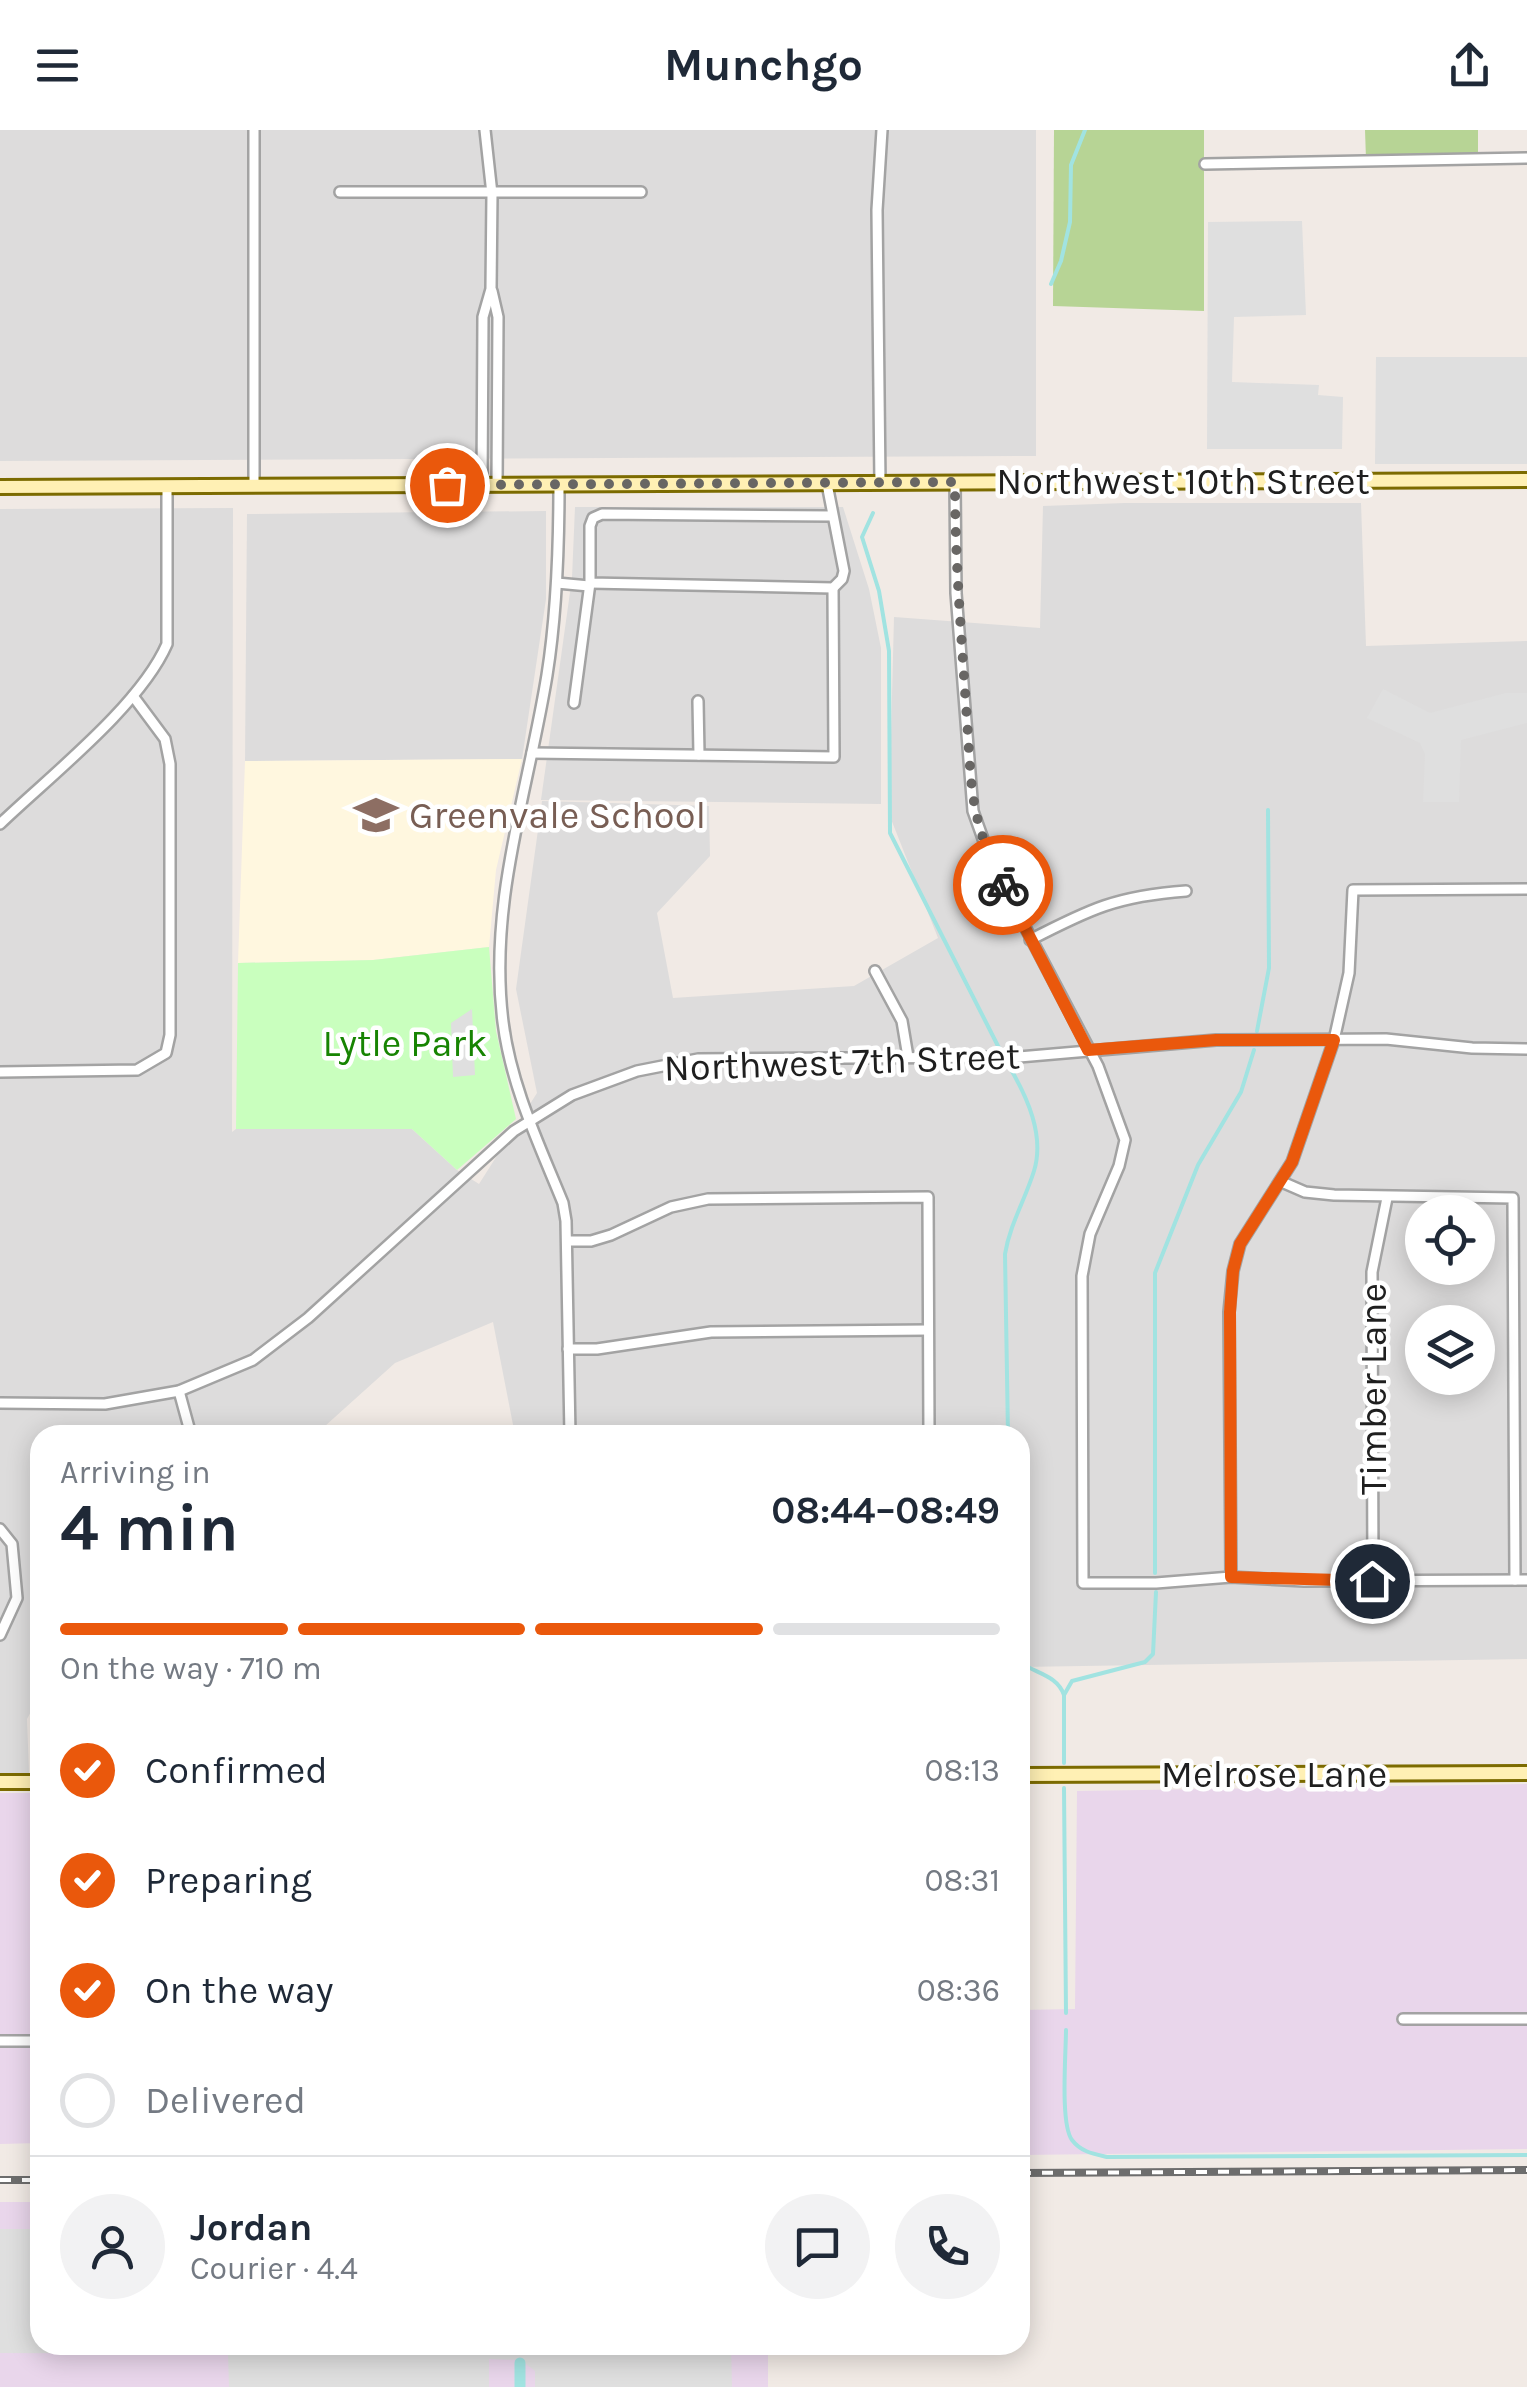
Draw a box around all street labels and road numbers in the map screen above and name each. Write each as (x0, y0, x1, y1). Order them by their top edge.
street label: Northwest 10th Street (996, 459, 1370, 504)
street label: Northwest 7th Street (663, 1033, 1021, 1091)
street label: Timber Lane (1351, 1283, 1396, 1495)
street label: Melrose Lane (1161, 1752, 1387, 1797)

